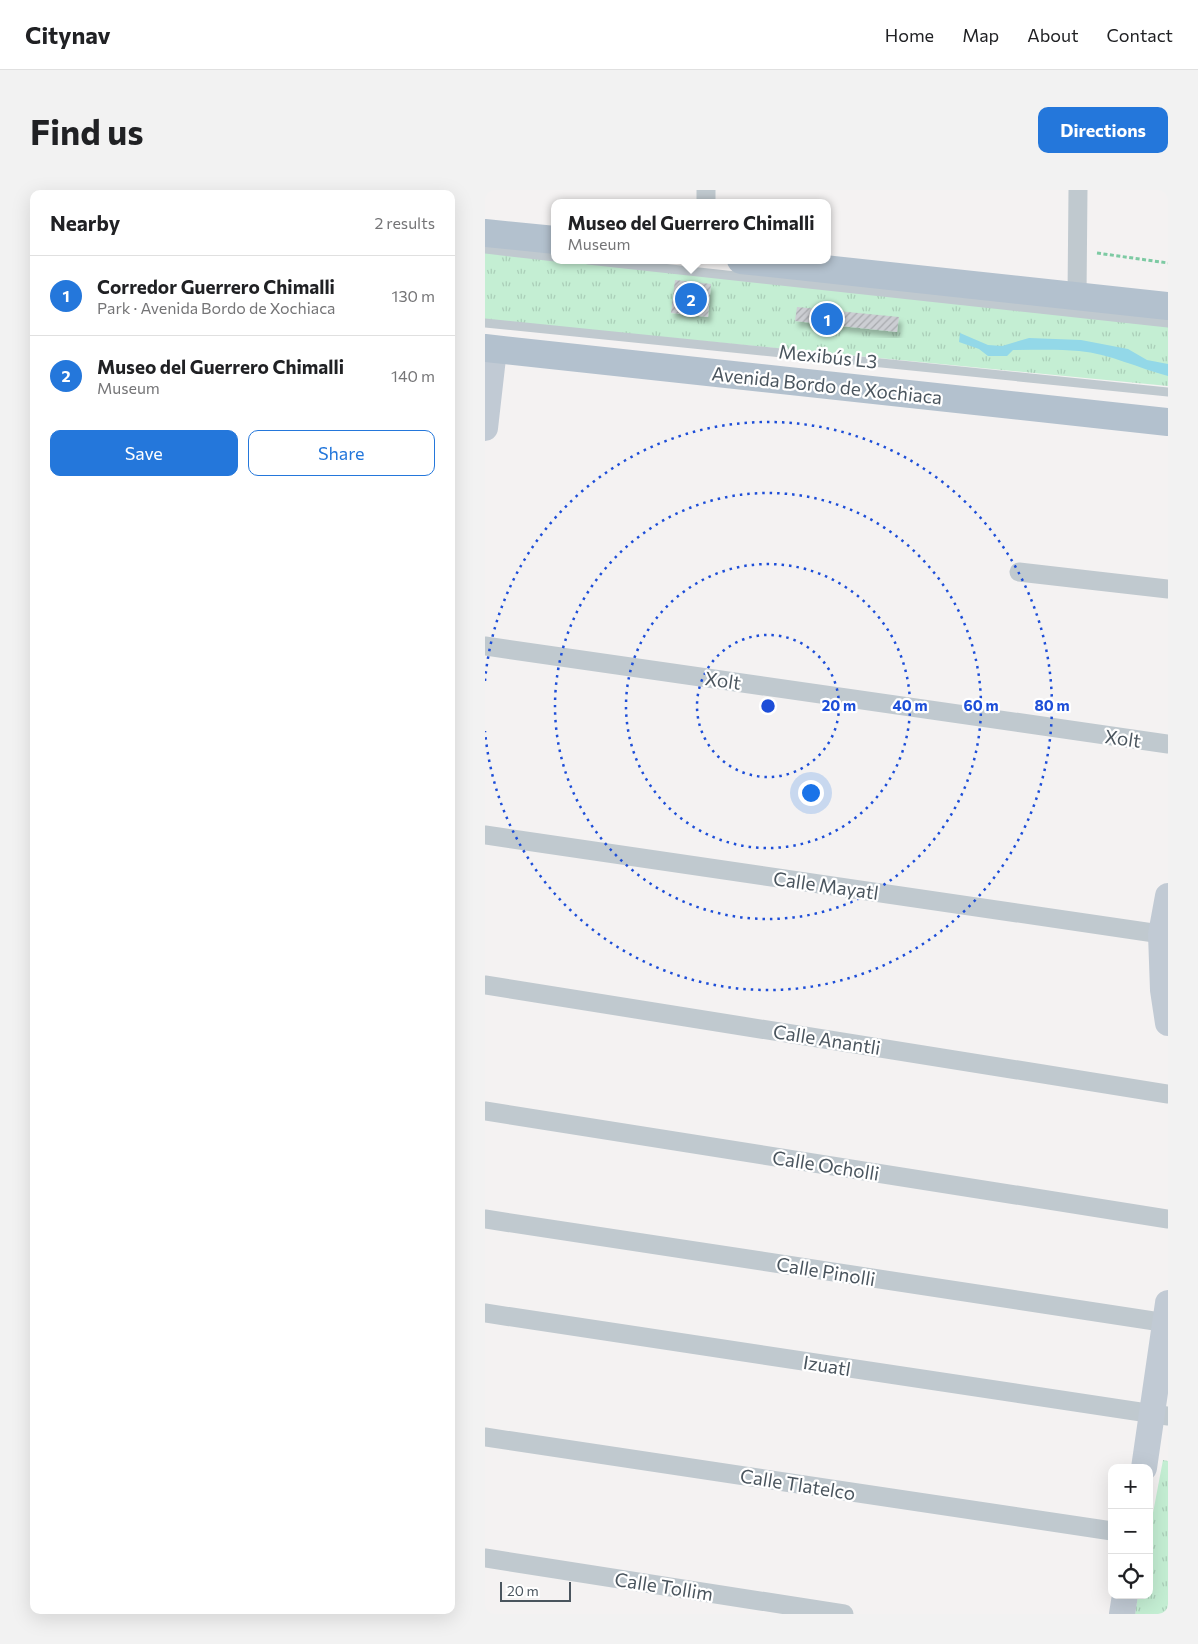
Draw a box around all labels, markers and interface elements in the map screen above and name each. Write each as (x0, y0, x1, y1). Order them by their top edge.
text: Citynav (25, 20, 111, 49)
text: Home (885, 24, 934, 46)
text: Map (962, 24, 999, 46)
text: About (1027, 24, 1079, 46)
text: Contact (1107, 24, 1173, 46)
button: Directions (1038, 107, 1168, 153)
text: Find us (30, 109, 144, 152)
popup (551, 199, 831, 264)
text: Nearby (50, 210, 120, 235)
text: Museo del Guerrero Chimalli (568, 211, 814, 234)
text: 2 results (374, 213, 435, 232)
text: Museum (568, 234, 630, 253)
text: Corredor Guerrero Chimalli (97, 275, 335, 298)
pin: 2 (675, 280, 707, 318)
text: 1 (62, 286, 70, 305)
text: 130 m (392, 286, 435, 305)
text: Park · Avenida Bordo de Xochiaca (97, 298, 335, 317)
pin: 1 (811, 300, 843, 338)
street label: Mexibús L3 (778, 339, 878, 373)
text: Museo del Guerrero Chimalli (97, 355, 344, 378)
street label: Avenida Bordo de Xochiaca (711, 361, 943, 409)
text: 2 (61, 366, 71, 385)
text: 140 m (391, 366, 435, 385)
text: Museum (97, 378, 160, 397)
button: Save (50, 430, 238, 476)
button: Share (248, 430, 435, 476)
street label: Xolt (703, 666, 743, 694)
text: 20 m (822, 696, 856, 714)
text: 40 m (892, 696, 928, 714)
text: 60 m (963, 696, 999, 714)
text: 80 m (1034, 696, 1070, 714)
centre of rings (759, 697, 777, 715)
street label: Xolt (1103, 724, 1143, 752)
your location (798, 780, 824, 806)
street label: Calle Mayatl (772, 866, 880, 904)
street label: Calle Anantli (772, 1019, 882, 1059)
street label: Calle Ocholli (771, 1145, 881, 1185)
street label: Calle Pinolli (775, 1252, 877, 1290)
street label: Izuatl (802, 1350, 852, 1380)
street label: Calle Tlatelco (739, 1464, 857, 1504)
map controls (1108, 1464, 1153, 1599)
button: + (1108, 1464, 1153, 1509)
button: − (1108, 1509, 1153, 1554)
button: locate (1108, 1554, 1153, 1599)
street label: Calle Tollim (613, 1567, 715, 1605)
scale bar (500, 1579, 571, 1602)
text: 20 m (507, 1582, 539, 1599)

